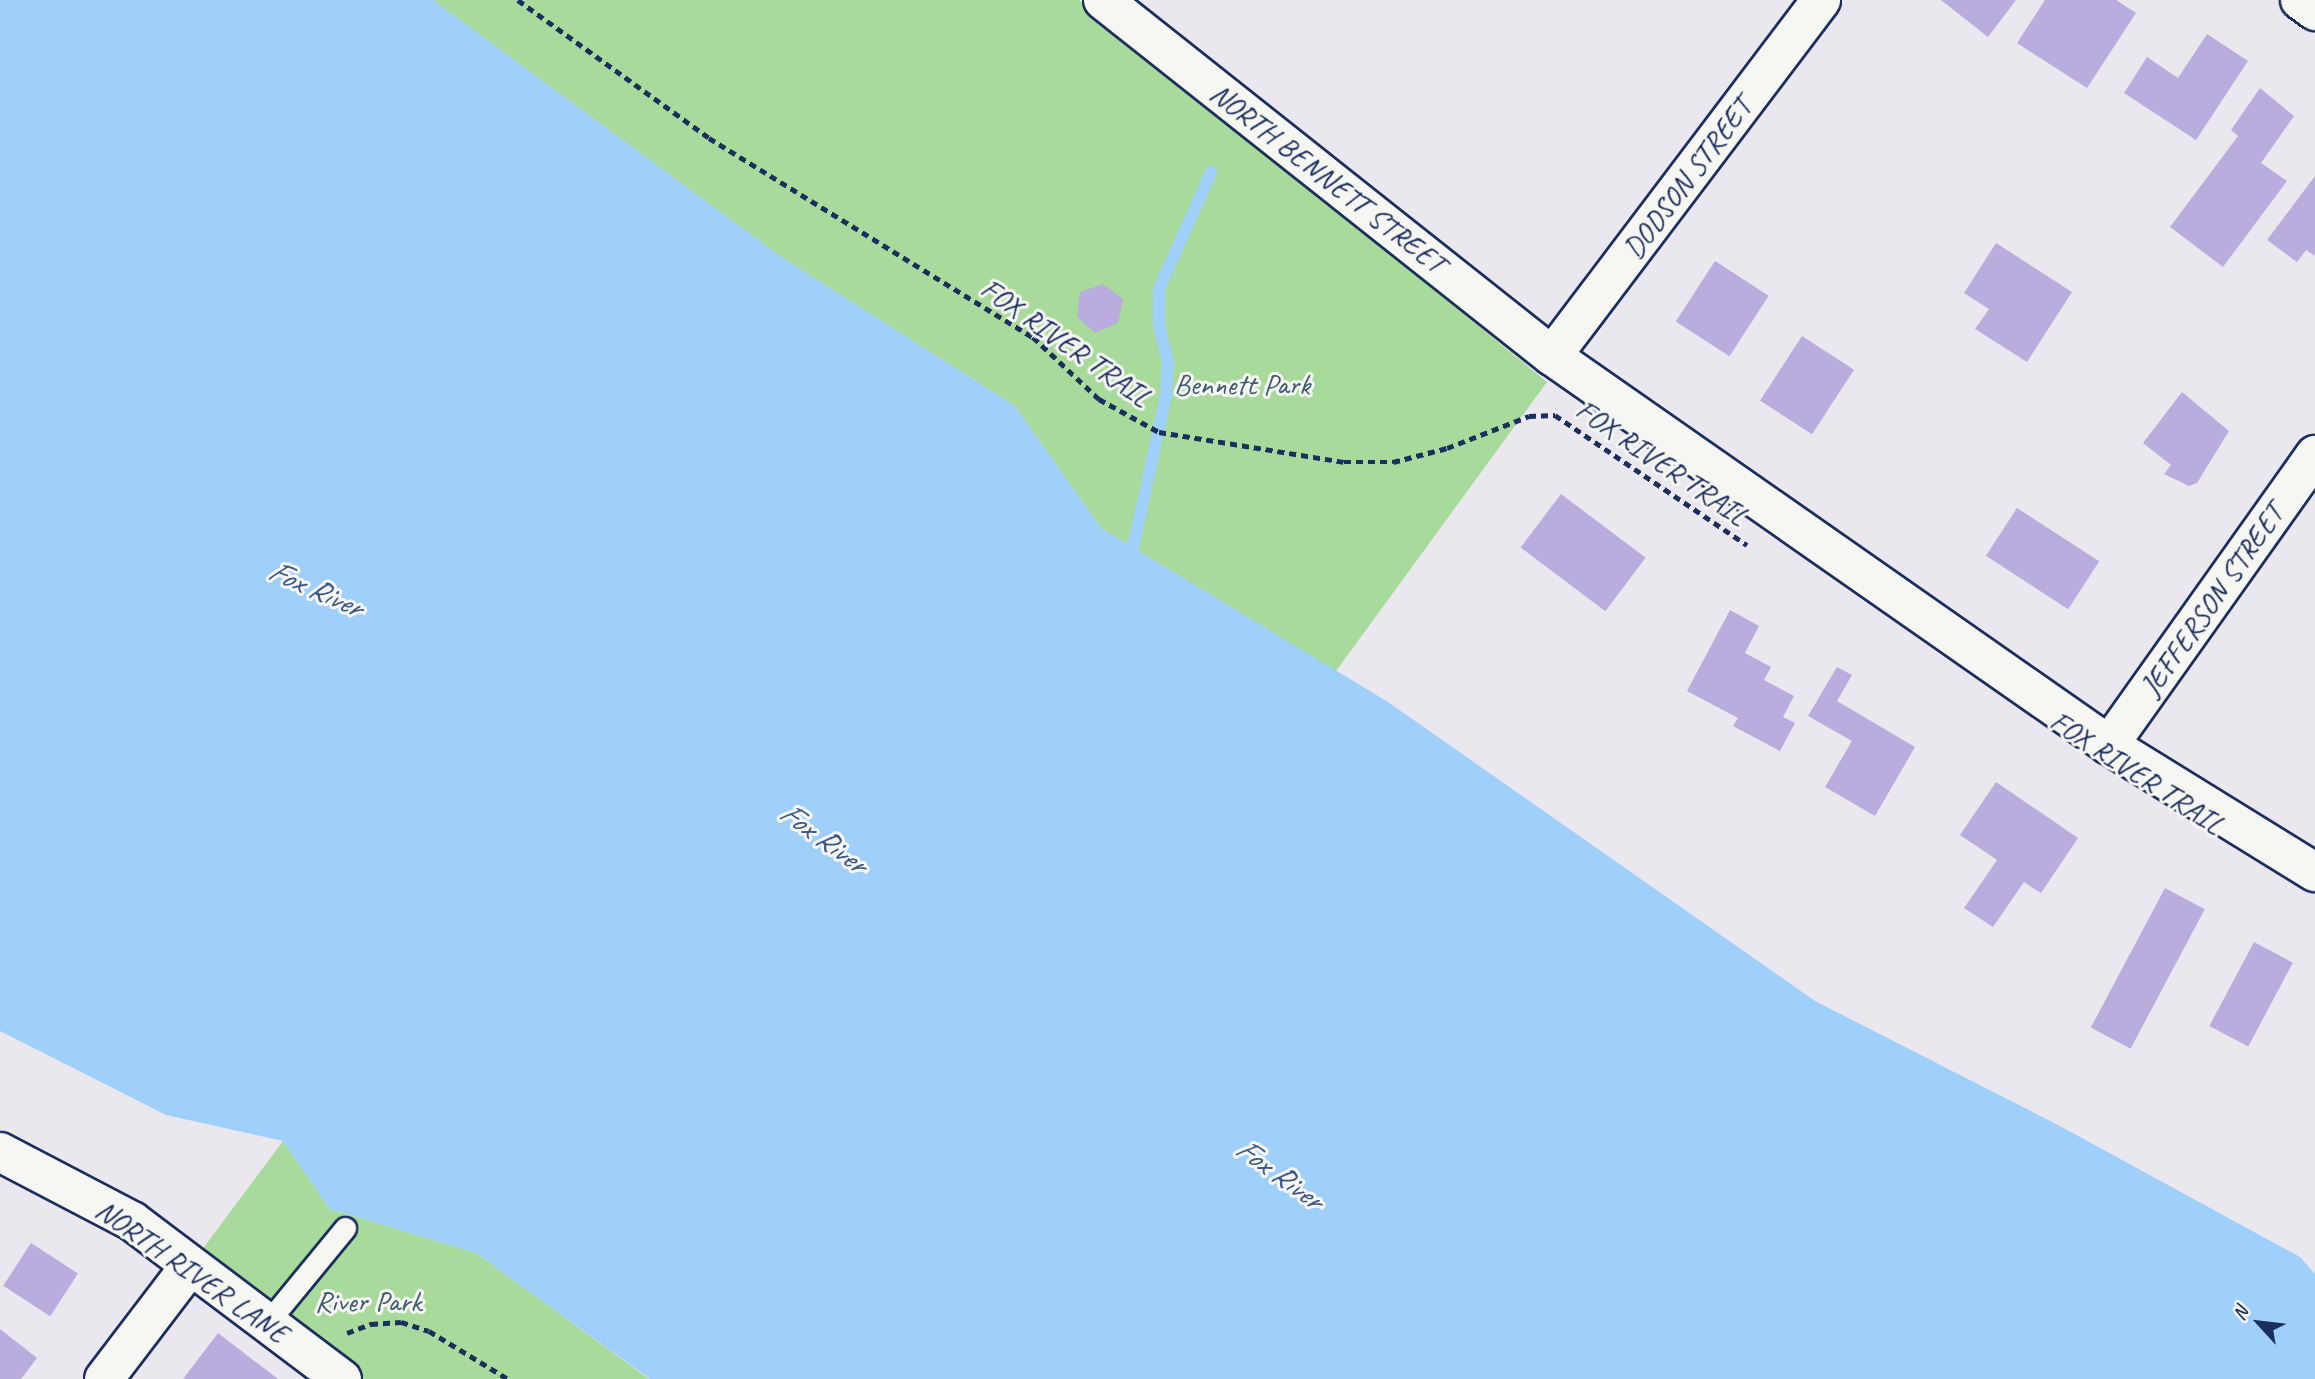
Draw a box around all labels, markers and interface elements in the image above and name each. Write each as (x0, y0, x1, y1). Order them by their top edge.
street label: NORTH BENNETT STREET (1203, 75, 1453, 281)
street label: DODSON STREET (1615, 91, 1759, 265)
street label: FOX RIVER TRAIL (974, 270, 1158, 414)
park label: Bennett Park (1174, 366, 1310, 402)
street label: FOX RIVER TRAIL (1569, 391, 1755, 533)
street label: JEFFERSON STREET (2132, 497, 2292, 703)
water label: Fox River (262, 551, 368, 627)
street label: FOX RIVER TRAIL (2044, 703, 2230, 841)
water label: Fox River (771, 793, 875, 883)
water label: Fox River (1227, 1129, 1331, 1219)
street label: NORTH RIVER LANE (89, 1191, 295, 1351)
park label: River Park (314, 1283, 422, 1319)
north arrow (2224, 1288, 2294, 1358)
text: N (2227, 1303, 2254, 1324)

